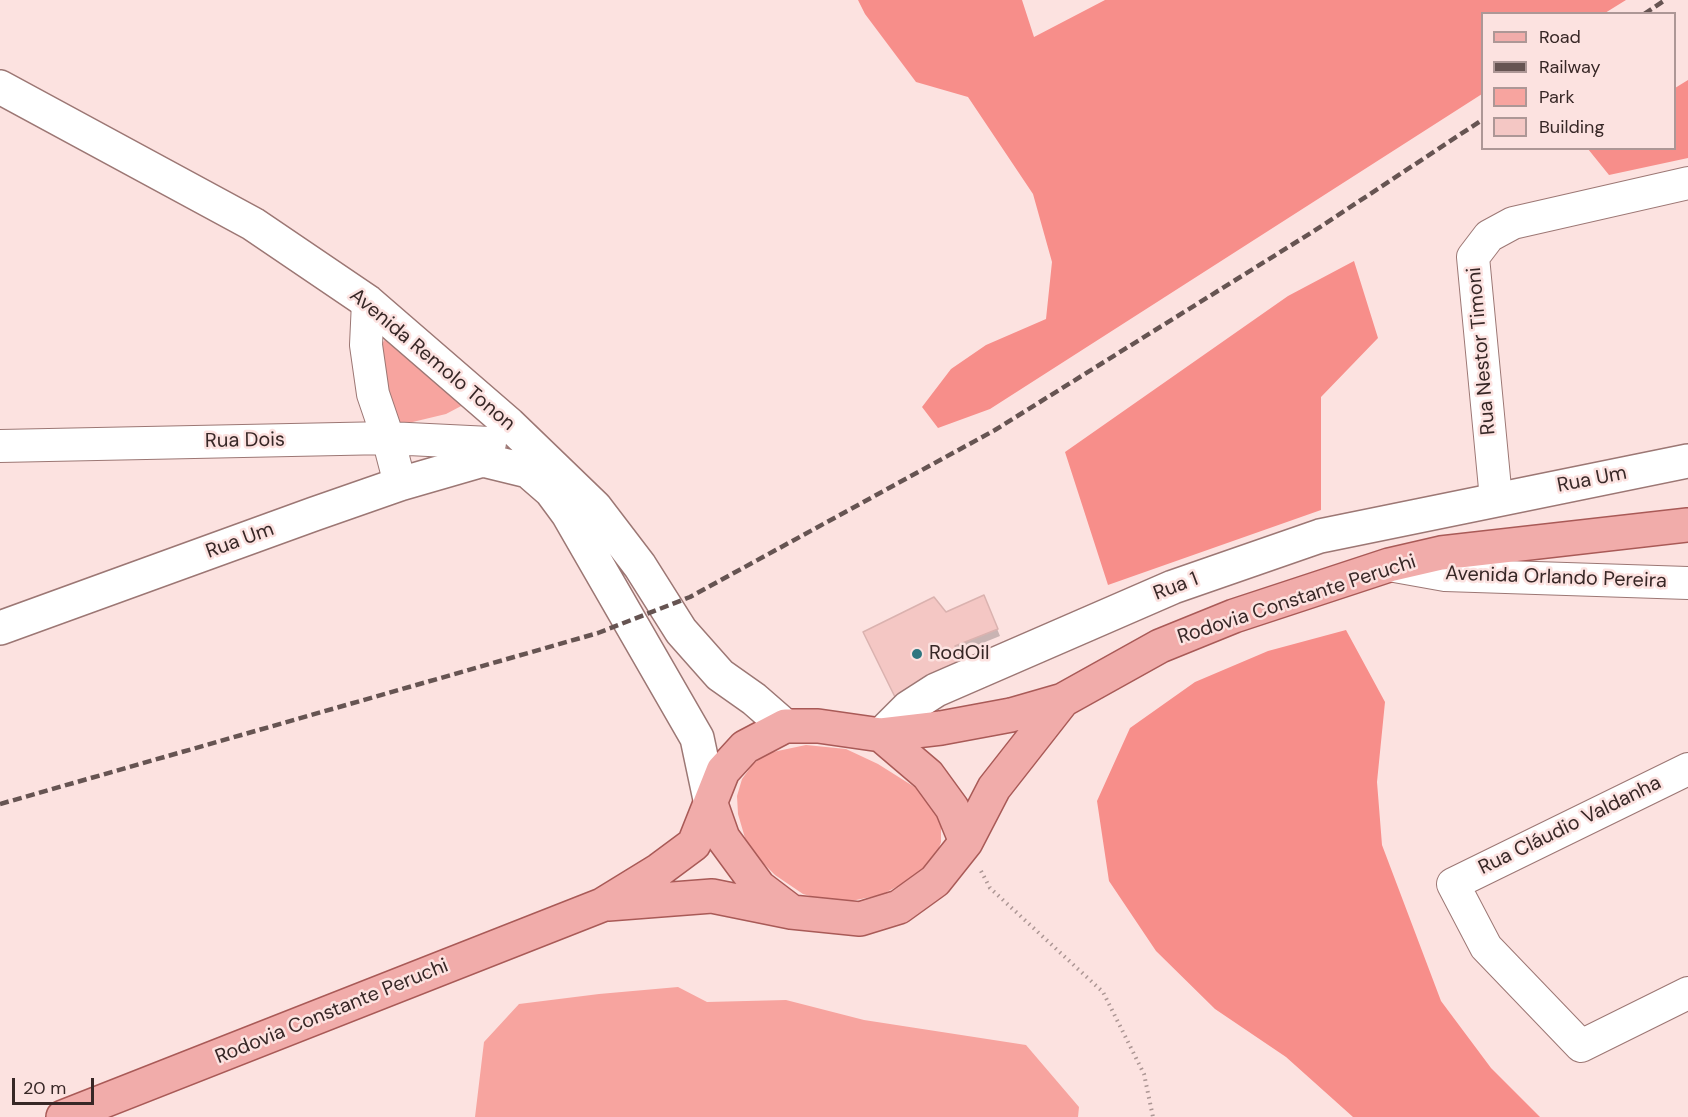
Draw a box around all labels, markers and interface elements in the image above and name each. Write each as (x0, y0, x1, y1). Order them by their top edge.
legend (1481, 12, 1676, 150)
text: Road (1539, 25, 1581, 49)
text: Railway (1539, 55, 1601, 79)
text: Park (1539, 85, 1575, 109)
text: Building (1539, 115, 1604, 139)
street label: Rua Nestor Timoni (1463, 266, 1501, 436)
street label: Avenida Remolo Tonon (344, 284, 520, 436)
street label: Rua Dois (205, 428, 285, 454)
street label: Rua Um (1555, 461, 1629, 499)
street label: Rua Um (203, 518, 277, 564)
street label: Rodovia Constante Peruchi (1175, 550, 1419, 650)
street label: Avenida Orlando Pereira (1445, 562, 1667, 594)
street label: Rua 1 (1150, 568, 1202, 606)
place label: RodOil (929, 642, 989, 666)
marker: RodOil (910, 647, 924, 661)
street label: Rua Cláudio Valdanha (1475, 771, 1665, 881)
street label: Rodovia Constante Peruchi (212, 954, 452, 1070)
scale bar (15, 1066, 98, 1104)
text: 20 m (23, 1076, 66, 1100)

